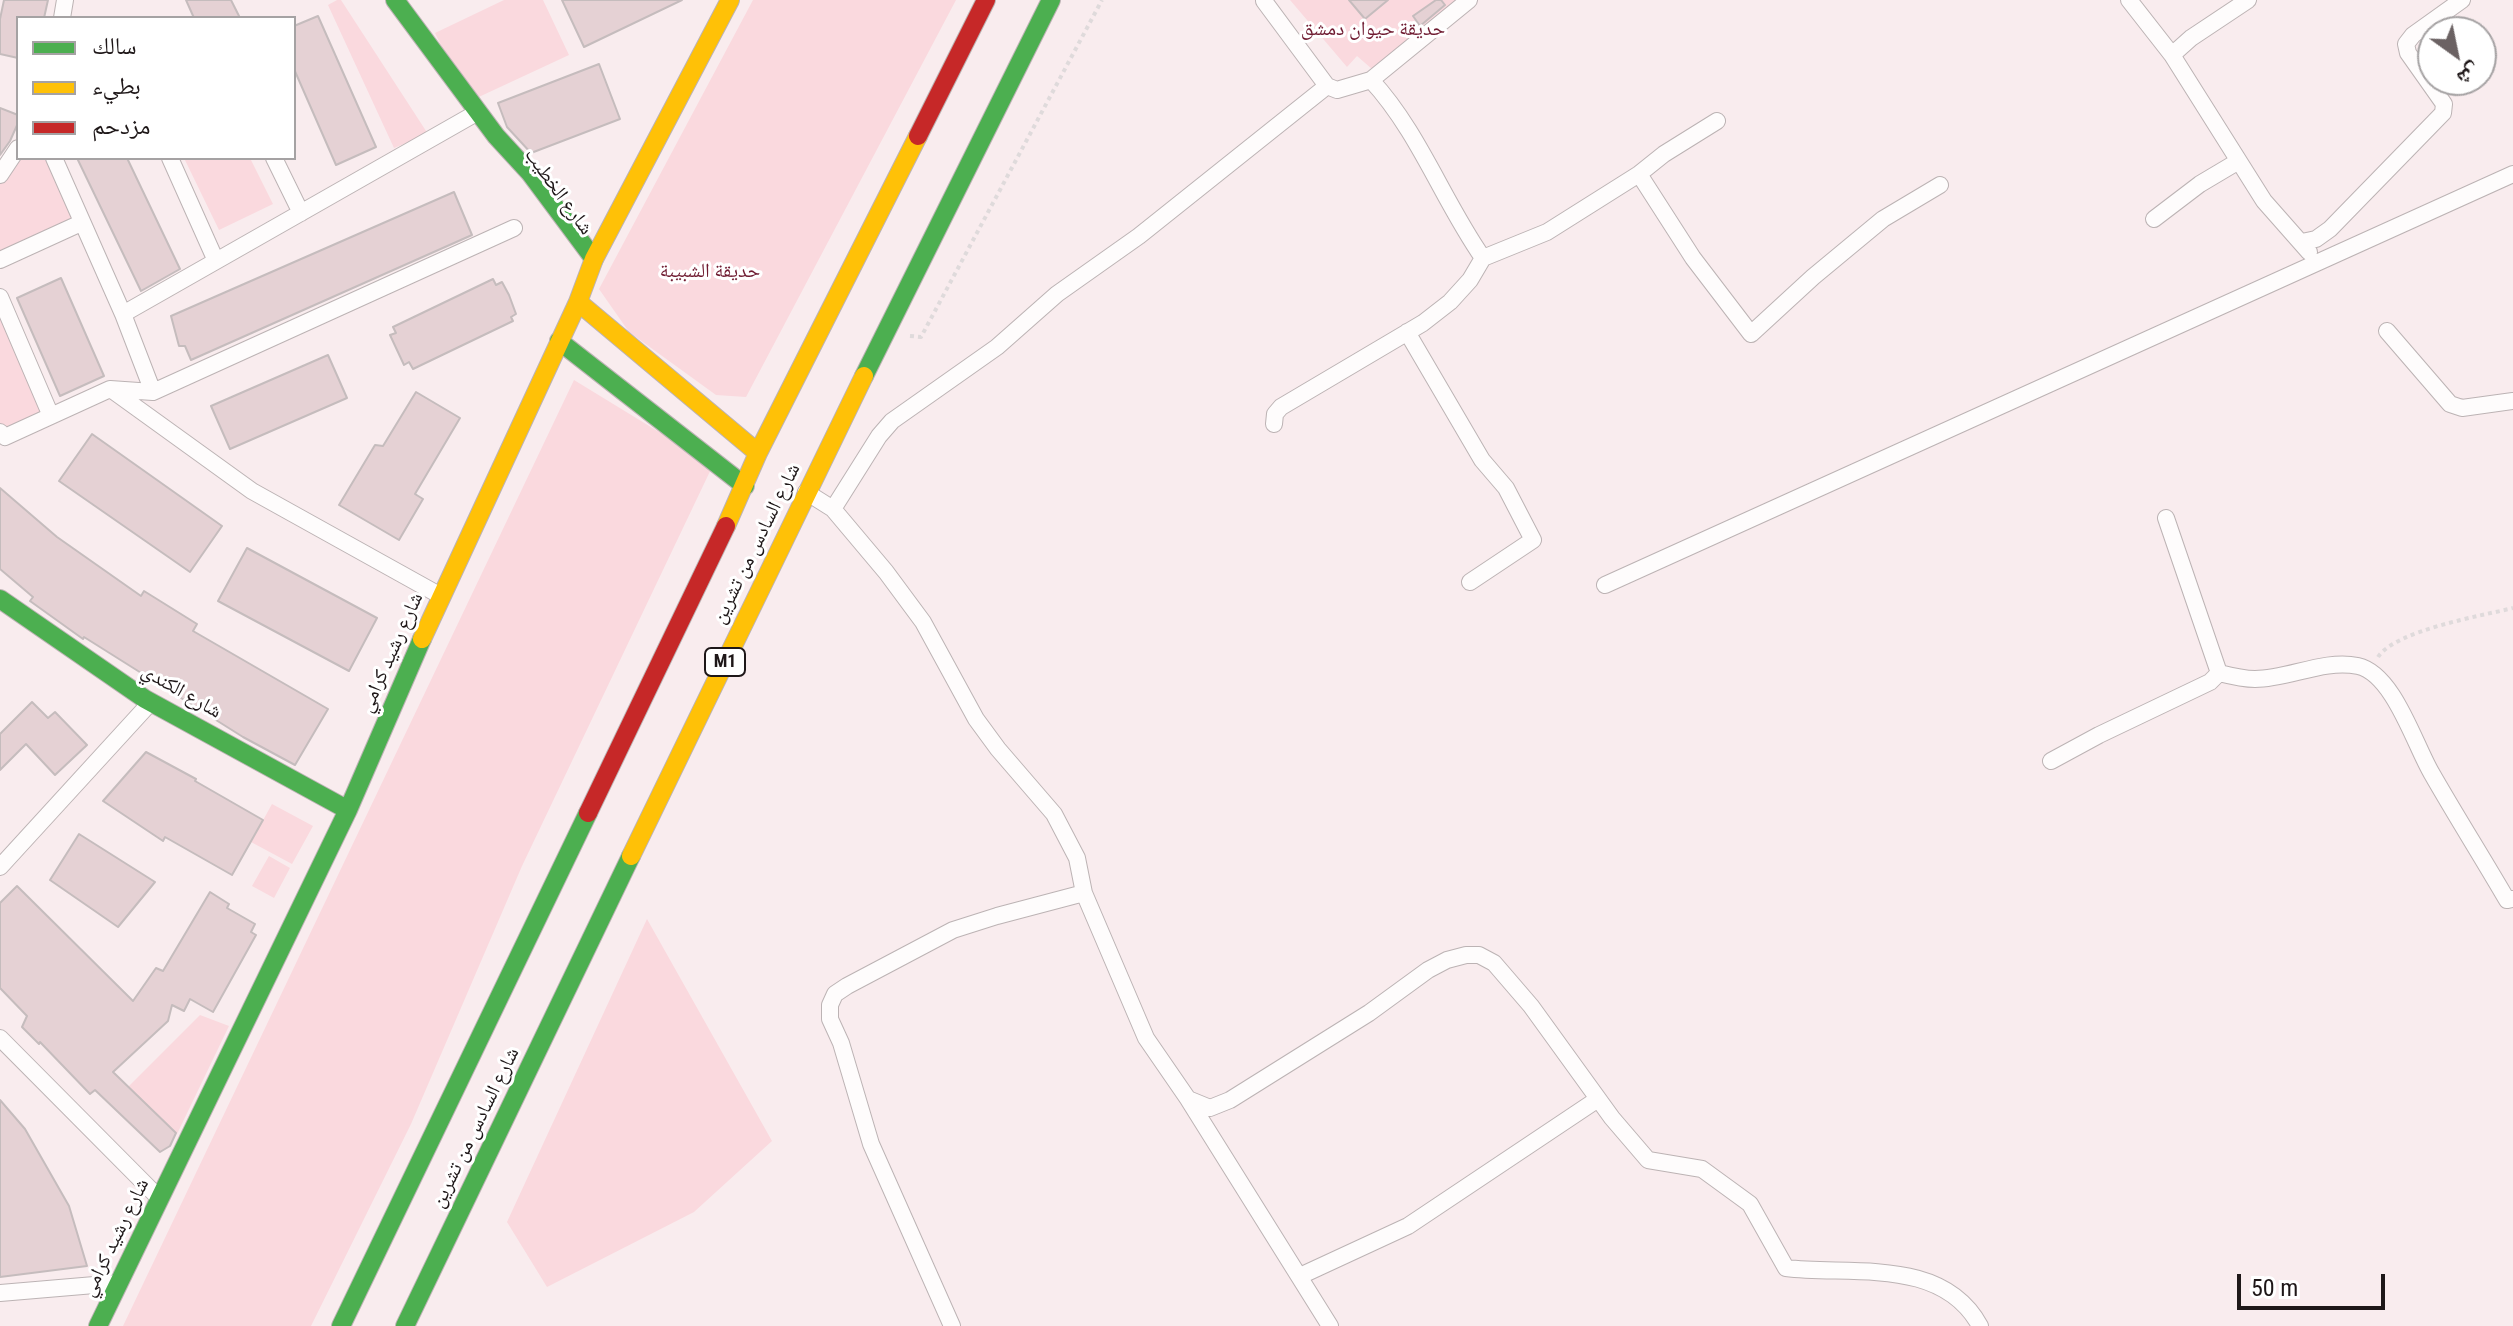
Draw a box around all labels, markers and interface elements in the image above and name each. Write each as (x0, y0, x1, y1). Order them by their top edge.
legend (16, 16, 296, 160)
north arrow (2417, 16, 2497, 96)
park label: حديقة حيوان دمشق (1301, 18, 1445, 42)
text: سالك (92, 32, 137, 60)
text: ش (2453, 58, 2486, 92)
text: بطيء (92, 72, 141, 100)
text: مزدحم (92, 112, 151, 140)
street label: شارع الخطيب (519, 144, 597, 240)
park label: حديقة الشبيبة (660, 260, 760, 284)
street label: شارع السادس من تشرين (708, 460, 806, 628)
street label: شارع رشيد كرامي (355, 589, 429, 717)
road number: M1 (705, 648, 745, 676)
street label: شارع الكندي (137, 659, 225, 725)
street label: شارع السادس من تشرين (427, 1044, 525, 1212)
street label: شارع رشيد كرامي (77, 1175, 155, 1301)
scale bar (2241, 1258, 2389, 1308)
text: 50 m (2251, 1274, 2298, 1302)

